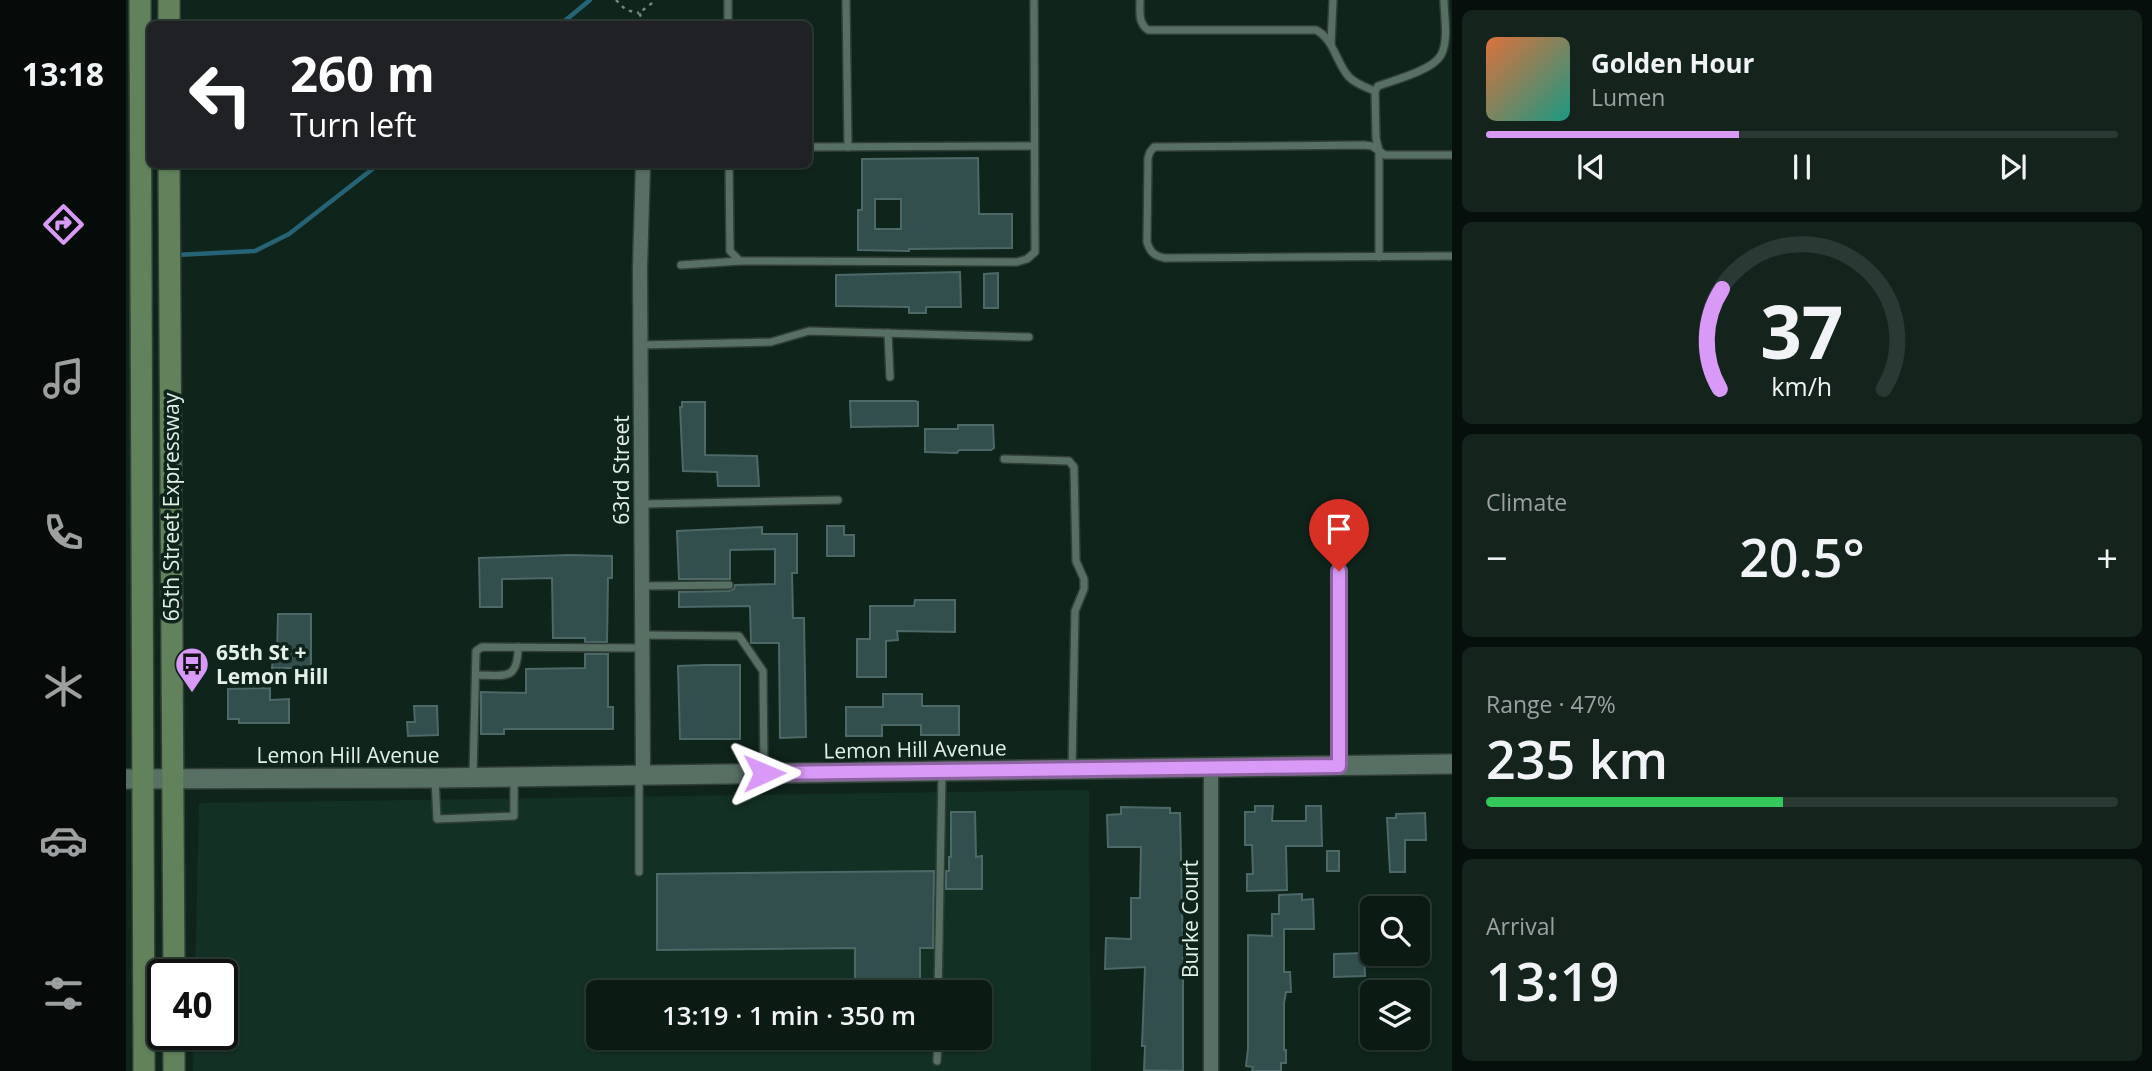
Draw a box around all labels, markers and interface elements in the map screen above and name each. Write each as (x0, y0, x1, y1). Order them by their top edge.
text: 260 m (290, 40, 435, 106)
text: Golden Hour (1591, 45, 1754, 81)
icon: left (175, 49, 266, 140)
text: 13:18 (22, 52, 104, 95)
text: Lumen (1591, 81, 1665, 113)
text: Turn left (290, 103, 416, 146)
icon: previous (1572, 148, 1610, 186)
icon: pause (1783, 148, 1821, 186)
icon: next (1994, 148, 2032, 186)
icon: directions (39, 200, 88, 249)
text: 37 (1760, 282, 1844, 381)
icon: music (39, 354, 88, 403)
text: km/h (1772, 369, 1832, 403)
street label: 65th Street Expressway (157, 392, 185, 621)
street label: 63rd Street (607, 415, 635, 525)
text: Climate (1486, 486, 1567, 518)
pin (1309, 499, 1369, 571)
icon: phone (39, 508, 88, 557)
icon: arrive (1320, 510, 1358, 548)
text: 20.5° (1739, 521, 1865, 592)
text: − (1486, 531, 1508, 583)
text: + (2096, 531, 2118, 583)
place label: 65th St + Lemon Hill (216, 638, 328, 690)
bus stop icon: 65th St + Lemon Hill (173, 645, 211, 694)
icon: climate (39, 662, 88, 711)
text: Range · 47% (1486, 688, 1616, 720)
text: 235 km (1486, 723, 1668, 794)
street label: Lemon Hill Avenue (823, 733, 1007, 765)
position arrow (727, 736, 801, 810)
street label: Lemon Hill Avenue (256, 741, 440, 769)
icon: car (39, 816, 88, 865)
street label: Burke Court (1176, 860, 1204, 978)
map controls (1360, 896, 1430, 1050)
button: search (1360, 896, 1430, 966)
text: Arrival (1486, 910, 1555, 942)
text: 13:19 (1486, 945, 1619, 1016)
speed limit sign: 40 (147, 959, 238, 1050)
icon: filters (39, 969, 88, 1018)
button: layers (1360, 980, 1430, 1050)
text: 13:19 · 1 min · 350 m (662, 997, 916, 1033)

